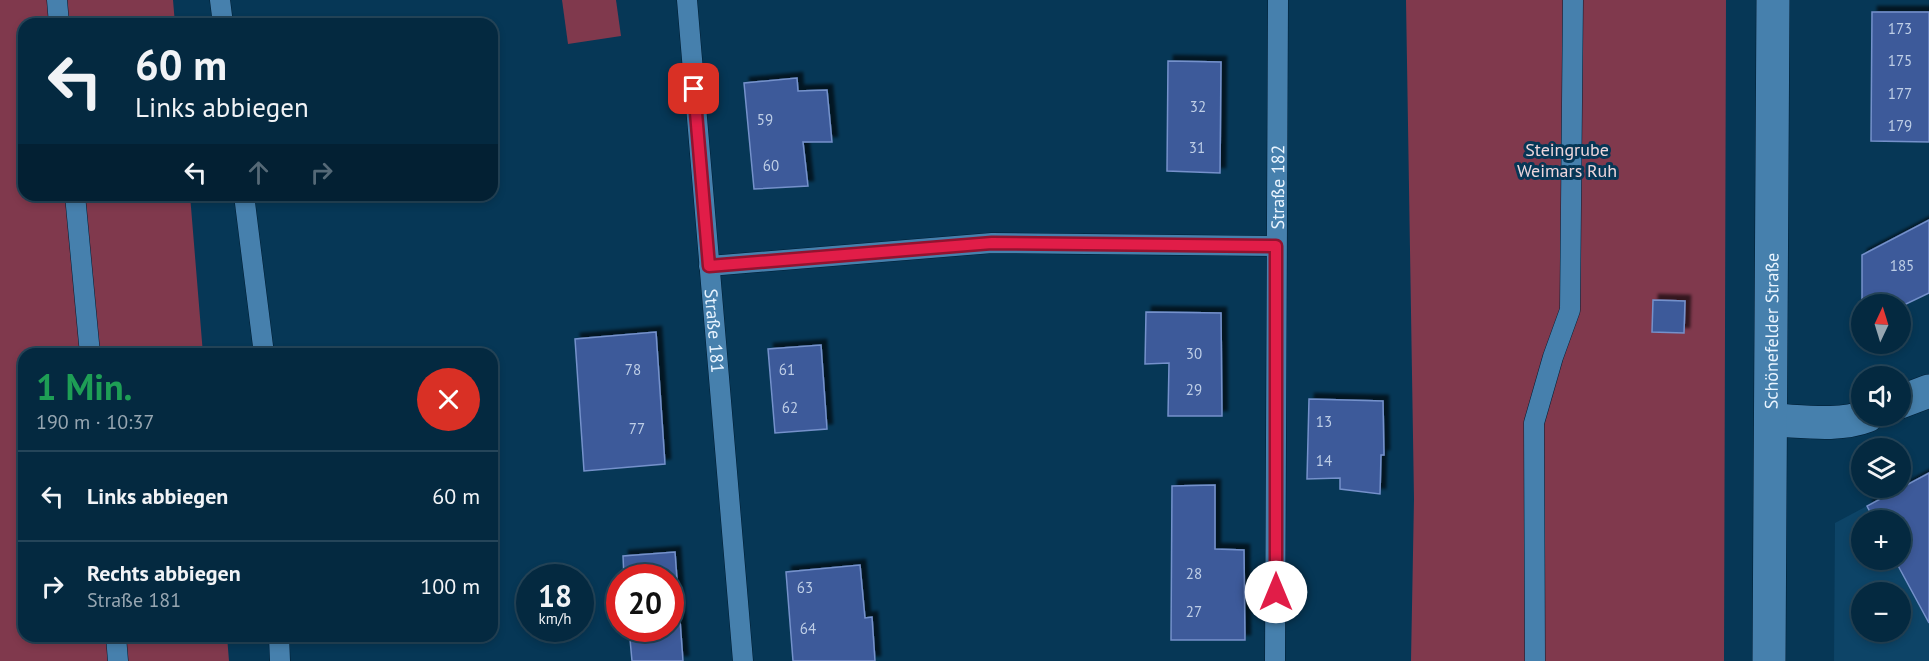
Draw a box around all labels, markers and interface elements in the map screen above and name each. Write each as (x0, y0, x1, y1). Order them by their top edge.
house number: 173 (1888, 19, 1912, 38)
text: 60 m (135, 37, 227, 92)
icon: left (36, 42, 114, 120)
house number: 175 (1888, 51, 1912, 70)
pin (668, 63, 719, 114)
icon: arrive (677, 72, 710, 105)
house number: 177 (1888, 84, 1912, 103)
text: Links abbiegen (135, 90, 309, 124)
house number: 32 (1190, 97, 1206, 116)
house number: 59 (757, 110, 773, 129)
house number: 179 (1888, 116, 1912, 135)
house number: 31 (1189, 138, 1205, 157)
park label: Steingrube Weimars Ruh (1517, 138, 1617, 182)
street label: Straße 182 (1265, 145, 1289, 229)
icon: left (179, 156, 212, 189)
icon: ahead (242, 156, 275, 189)
icon: right (305, 156, 338, 189)
house number: 60 (763, 156, 779, 175)
street label: Schönefelder Straße (1759, 253, 1783, 409)
house number: 185 (1890, 256, 1914, 275)
street label: Straße 181 (700, 288, 730, 374)
north arrow (1851, 294, 1911, 354)
map controls (1851, 294, 1911, 642)
house number: 30 (1186, 344, 1202, 363)
house number: 78 (625, 360, 641, 379)
house number: 61 (779, 360, 795, 379)
text: 1 Min. (36, 363, 132, 410)
button: sound (1851, 366, 1911, 426)
button: close (417, 368, 480, 431)
house number: 29 (1186, 380, 1202, 399)
house number: 62 (782, 398, 798, 417)
text: 190 m · 10:37 (36, 409, 154, 435)
house number: 13 (1316, 412, 1332, 431)
house number: 77 (629, 419, 645, 438)
button: layers (1851, 438, 1911, 498)
house number: 14 (1316, 451, 1332, 470)
icon: left (36, 480, 69, 513)
text: Links abbiegen (87, 482, 228, 510)
text: 60 m (432, 482, 480, 510)
button: + (1851, 510, 1911, 570)
text: Rechts abbiegen (87, 559, 241, 587)
position arrow (1244, 560, 1308, 624)
speed limit sign: 20 (606, 564, 684, 642)
house number: 28 (1186, 564, 1202, 583)
icon: right (36, 570, 69, 603)
text: 100 m (420, 572, 480, 600)
text: 18 (538, 576, 572, 615)
house number: 63 (797, 578, 813, 597)
button: − (1851, 582, 1911, 642)
text: Straße 181 (87, 587, 181, 613)
house number: 27 (1186, 602, 1202, 621)
text: km/h (539, 609, 571, 628)
house number: 64 (800, 619, 816, 638)

